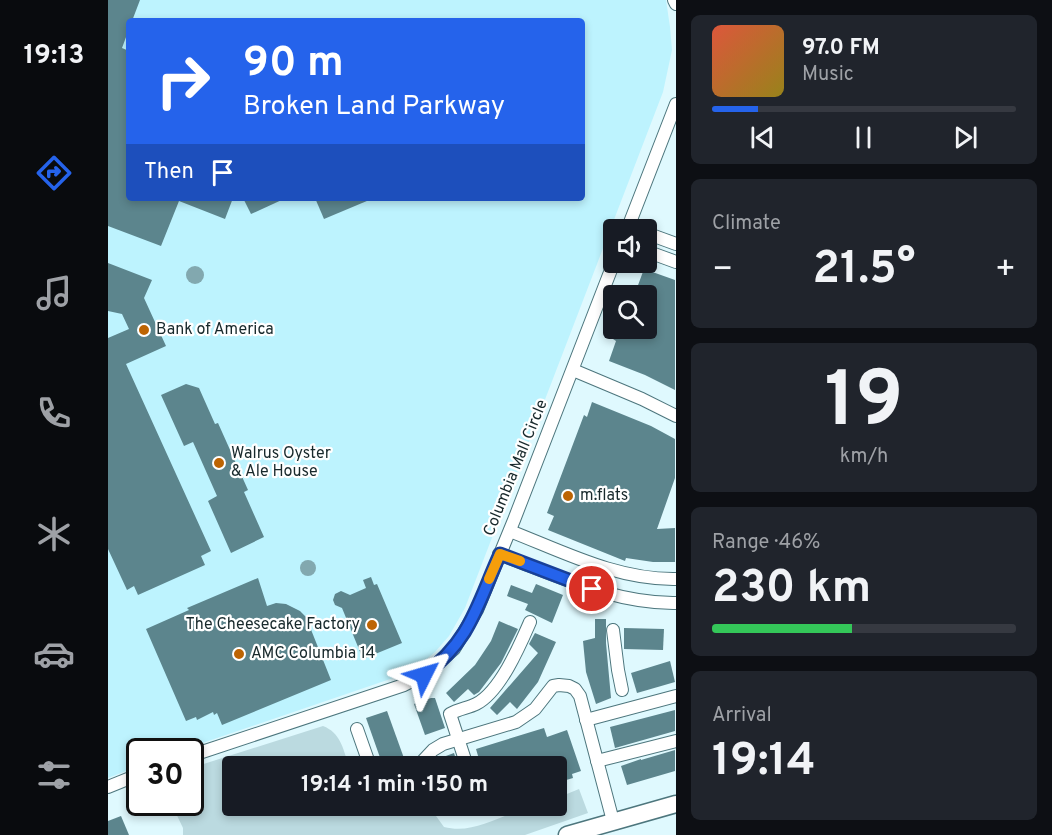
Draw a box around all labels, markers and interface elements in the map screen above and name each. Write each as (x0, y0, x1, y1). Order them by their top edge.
text: 97.0 FM (802, 35, 880, 62)
text: 90 m (243, 38, 344, 91)
text: 19:13 (24, 39, 84, 73)
icon: right (144, 42, 222, 120)
text: Music (802, 62, 854, 88)
text: Broken Land Parkway (243, 90, 505, 124)
icon: previous (746, 121, 779, 154)
icon: pause (847, 121, 880, 154)
icon: next (949, 121, 982, 154)
icon: directions (33, 152, 75, 194)
icon: arrive (206, 156, 239, 189)
text: Then (144, 159, 194, 186)
text: Climate (712, 211, 781, 237)
map controls (603, 219, 657, 339)
button: sound (603, 219, 657, 273)
text: 21.5° (813, 242, 915, 299)
text: − (712, 250, 733, 292)
text: + (995, 250, 1016, 292)
icon: music (33, 272, 75, 314)
button: search (603, 285, 657, 339)
place label: Bank of America (156, 320, 274, 340)
marker: Bank of America (137, 323, 151, 337)
text: 19 (824, 355, 904, 454)
icon: phone (33, 392, 75, 434)
street label: Columbia Mall Circle (479, 397, 553, 539)
place label: Walrus Oyster & Ale House (231, 444, 331, 482)
text: km/h (840, 444, 888, 470)
marker: Walrus Oyster & Ale House (212, 456, 226, 470)
place label: m.flats (580, 486, 628, 506)
marker: m.flats (561, 489, 575, 503)
icon: climate (33, 513, 75, 555)
text: Range · 46% (712, 530, 821, 556)
text: 230 km (712, 561, 871, 618)
pin (566, 563, 617, 614)
icon: arrive (575, 572, 608, 605)
place label: The Cheesecake Factory (185, 615, 360, 635)
marker: The Cheesecake Factory (365, 618, 379, 632)
icon: car (33, 633, 75, 675)
position arrow (392, 643, 456, 707)
place label: AMC Columbia 14 (251, 644, 376, 664)
marker: AMC Columbia 14 (232, 647, 246, 661)
text: Arrival (712, 703, 772, 729)
text: 19:14 (712, 734, 816, 791)
speed limit sign: 30 (126, 738, 204, 816)
icon: filters (33, 754, 75, 796)
text: 19:14 · 1 min · 150 m (301, 772, 488, 799)

